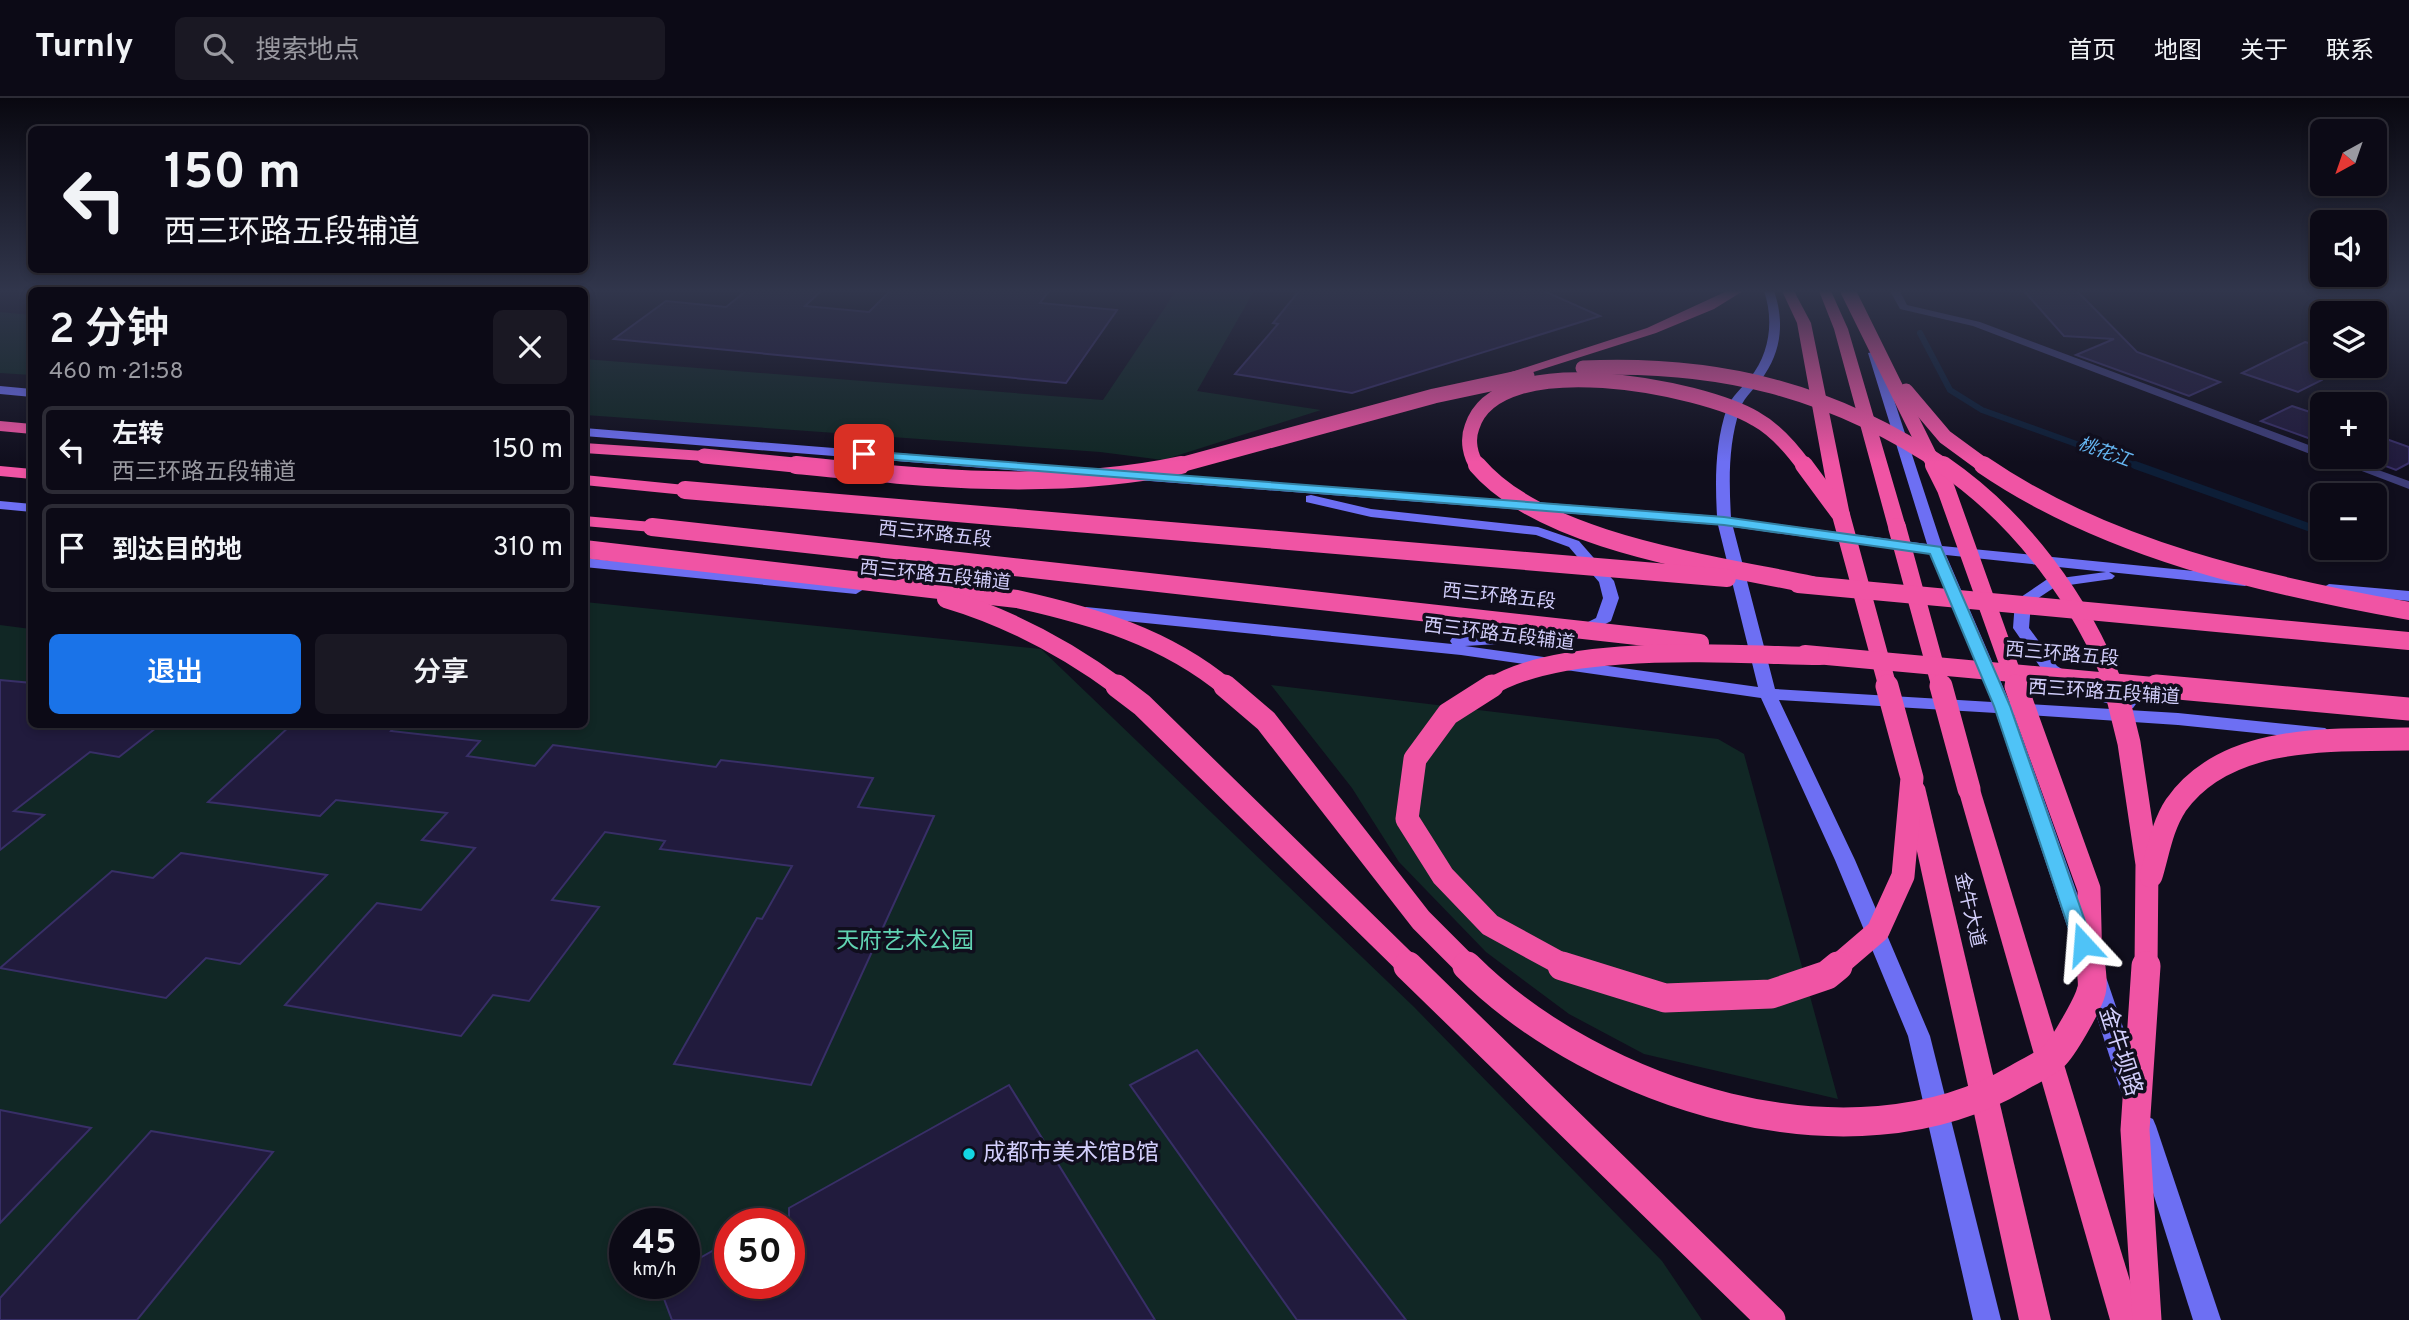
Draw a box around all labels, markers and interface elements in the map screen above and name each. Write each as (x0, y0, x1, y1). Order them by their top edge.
search box (175, 17, 665, 80)
text: Turnly (35, 27, 133, 69)
icon: search (199, 29, 237, 67)
text: 搜索地点 (255, 35, 359, 68)
text: 首页 (2068, 37, 2116, 67)
text: 地图 (2154, 37, 2202, 67)
text: 关于 (2240, 37, 2288, 67)
text: 联系 (2326, 37, 2374, 67)
north arrow (2310, 119, 2387, 196)
map controls (2310, 119, 2387, 560)
text: 150 m (164, 144, 301, 206)
icon: left (49, 154, 140, 245)
button: sound (2310, 210, 2387, 287)
text: 西三环路五段辅道 (164, 214, 420, 254)
button: layers (2310, 301, 2387, 378)
text: 2 分钟 (49, 305, 169, 358)
button: close (493, 310, 567, 384)
text: 460 m · 21:58 (49, 358, 184, 387)
button: + (2310, 392, 2387, 469)
text: 左转 (112, 419, 164, 452)
pin (834, 424, 894, 484)
icon: left (53, 431, 91, 469)
water label: 桃花江 (2075, 433, 2135, 474)
text: 150 m (492, 434, 563, 467)
icon: arrive (845, 435, 883, 473)
text: 西三环路五段辅道 (112, 459, 296, 488)
button: − (2310, 483, 2387, 560)
street label: 西三环路五段 (877, 517, 993, 553)
icon: arrive (53, 529, 91, 567)
text: 310 m (493, 532, 563, 565)
text: 到达目的地 (112, 535, 242, 568)
street label: 西三环路五段辅道 (858, 556, 1012, 596)
street label: 西三环路五段 (1441, 579, 1557, 615)
street label: 西三环路五段辅道 (1422, 614, 1576, 656)
button: 退出 (49, 634, 301, 714)
button: 分享 (315, 634, 567, 714)
street label: 西三环路五段 (2004, 638, 2120, 672)
street label: 西三环路五段辅道 (2027, 676, 2181, 710)
street label: 金牛大道 (1949, 870, 1989, 950)
position arrow (2046, 907, 2120, 981)
park label: 天府艺术公园 (836, 928, 974, 957)
street label: 金牛坝路 (2091, 1004, 2147, 1100)
place label: 成都市美术馆B馆 (983, 1140, 1159, 1169)
marker: 成都市美术馆B馆 (961, 1146, 977, 1162)
speed limit sign: 50 (714, 1208, 805, 1299)
text: 45 (633, 1222, 676, 1266)
text: km/h (633, 1259, 676, 1282)

